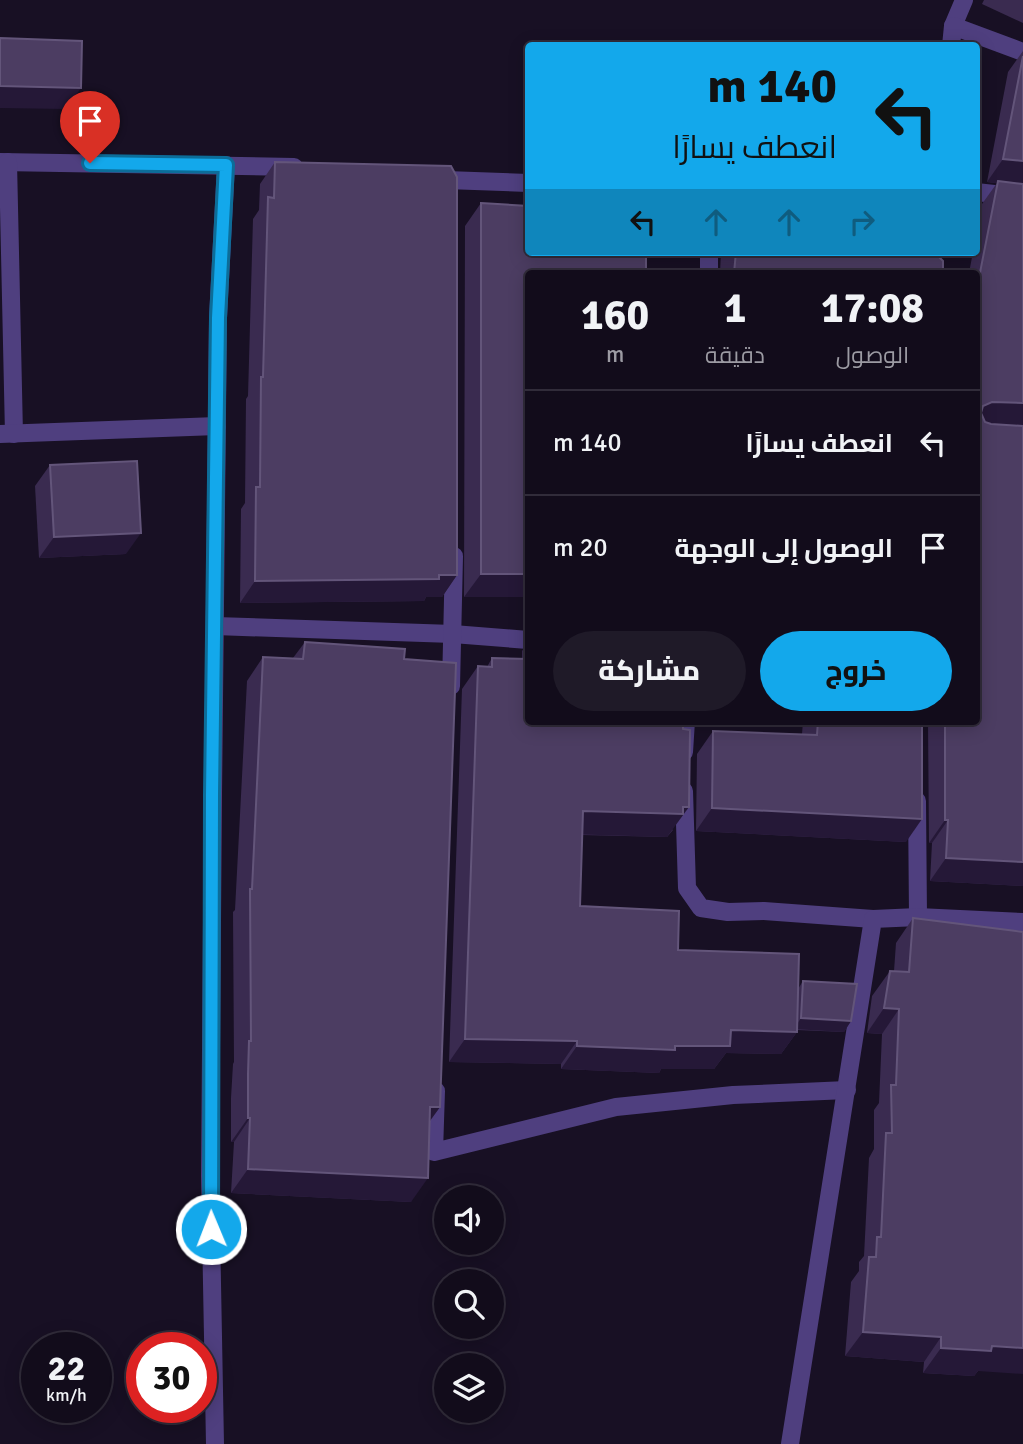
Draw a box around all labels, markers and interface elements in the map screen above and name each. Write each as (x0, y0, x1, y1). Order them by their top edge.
text: 140 m (707, 56, 837, 116)
icon: left (861, 70, 952, 161)
pin (60, 91, 120, 163)
icon: arrive (71, 102, 109, 140)
text: انعطف يسارًا (672, 128, 837, 167)
icon: left (624, 203, 662, 241)
icon: ahead (697, 203, 735, 241)
icon: ahead (770, 203, 808, 241)
icon: right (843, 203, 881, 241)
text: 1 (724, 283, 746, 334)
text: 17:08 (821, 283, 924, 334)
text: 160 (581, 290, 649, 341)
text: m (606, 340, 624, 369)
text: دقيقة (705, 341, 765, 370)
text: الوصول (836, 341, 909, 370)
icon: left (914, 424, 952, 462)
text: 140 m (553, 427, 622, 459)
text: انعطف يسارًا (745, 428, 893, 460)
icon: arrive (914, 529, 952, 567)
text: 20 m (553, 532, 608, 564)
text: الوصول إلى الوجهة (674, 533, 893, 565)
button: مشاركة (553, 631, 746, 711)
button: خروج (760, 631, 952, 711)
map controls (434, 1185, 504, 1423)
button: sound (434, 1185, 504, 1255)
position arrow (174, 1192, 248, 1266)
button: search (434, 1269, 504, 1339)
speed limit sign: 30 (126, 1332, 217, 1423)
text: 22 (48, 1347, 85, 1390)
button: layers (434, 1353, 504, 1423)
text: km/h (46, 1384, 87, 1406)

